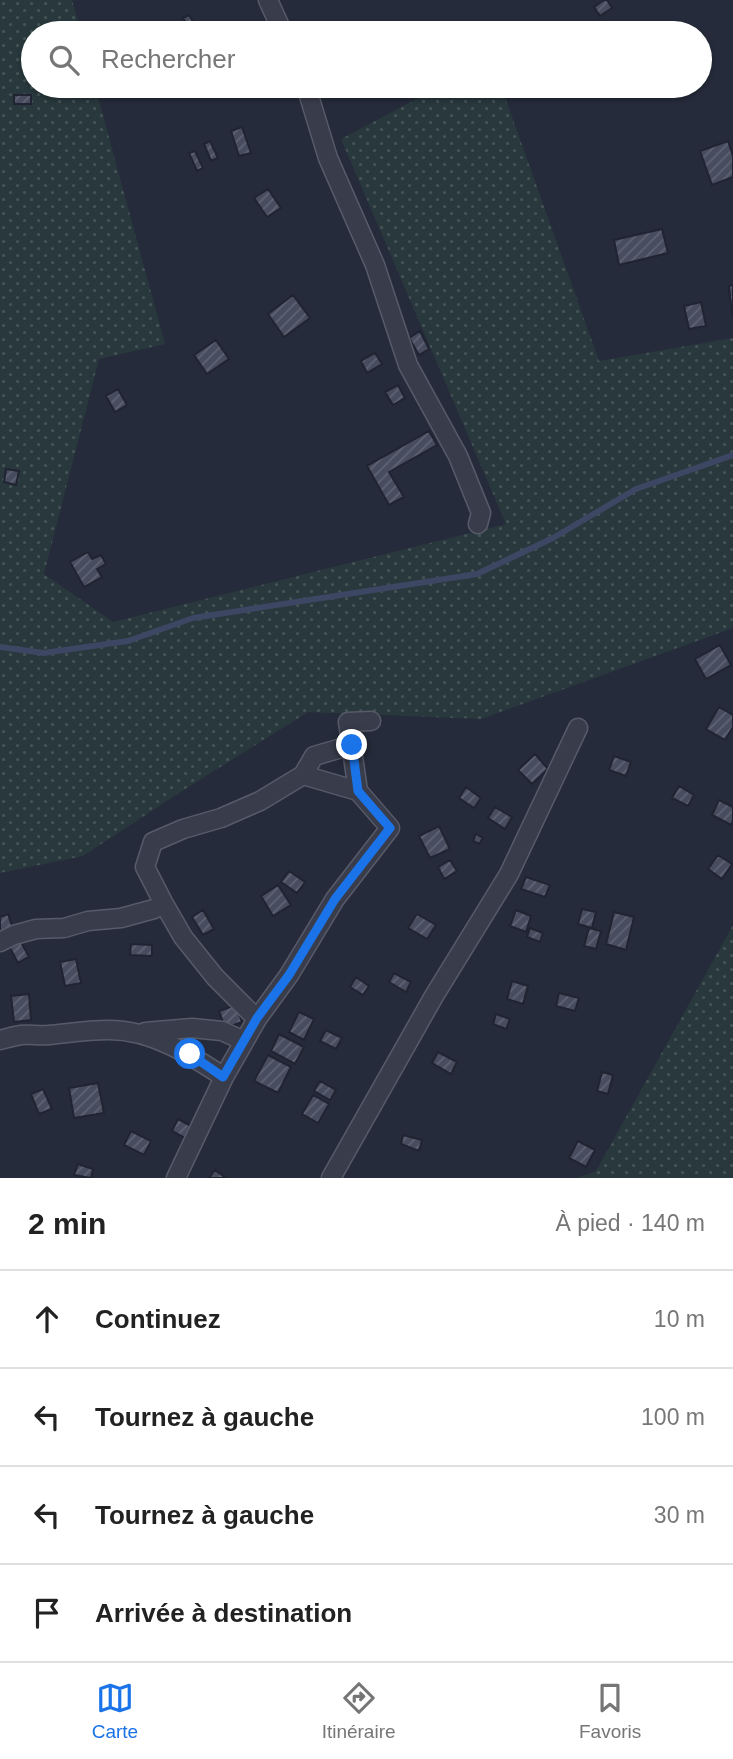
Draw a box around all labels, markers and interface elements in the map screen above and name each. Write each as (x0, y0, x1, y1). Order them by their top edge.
search box (21, 21, 712, 98)
icon: search (45, 41, 83, 79)
text: Rechercher (101, 44, 235, 74)
route end (336, 729, 367, 760)
route start (174, 1038, 205, 1069)
text: 2 min (28, 1207, 106, 1240)
text: À pied · 140 m (555, 1210, 705, 1236)
icon: ahead (28, 1300, 66, 1338)
text: Continuez (95, 1304, 221, 1334)
text: 10 m (654, 1306, 705, 1332)
icon: left (28, 1398, 66, 1436)
text: Tournez à gauche (95, 1402, 314, 1432)
text: 100 m (641, 1404, 705, 1430)
icon: left (28, 1496, 66, 1534)
text: Tournez à gauche (95, 1500, 314, 1530)
text: 30 m (654, 1502, 705, 1528)
icon: arrive (28, 1594, 66, 1632)
text: Arrivée à destination (95, 1598, 352, 1628)
tab: Carte (92, 1679, 138, 1743)
tab: Itinéraire (322, 1679, 396, 1743)
tab: Favoris (579, 1679, 641, 1743)

